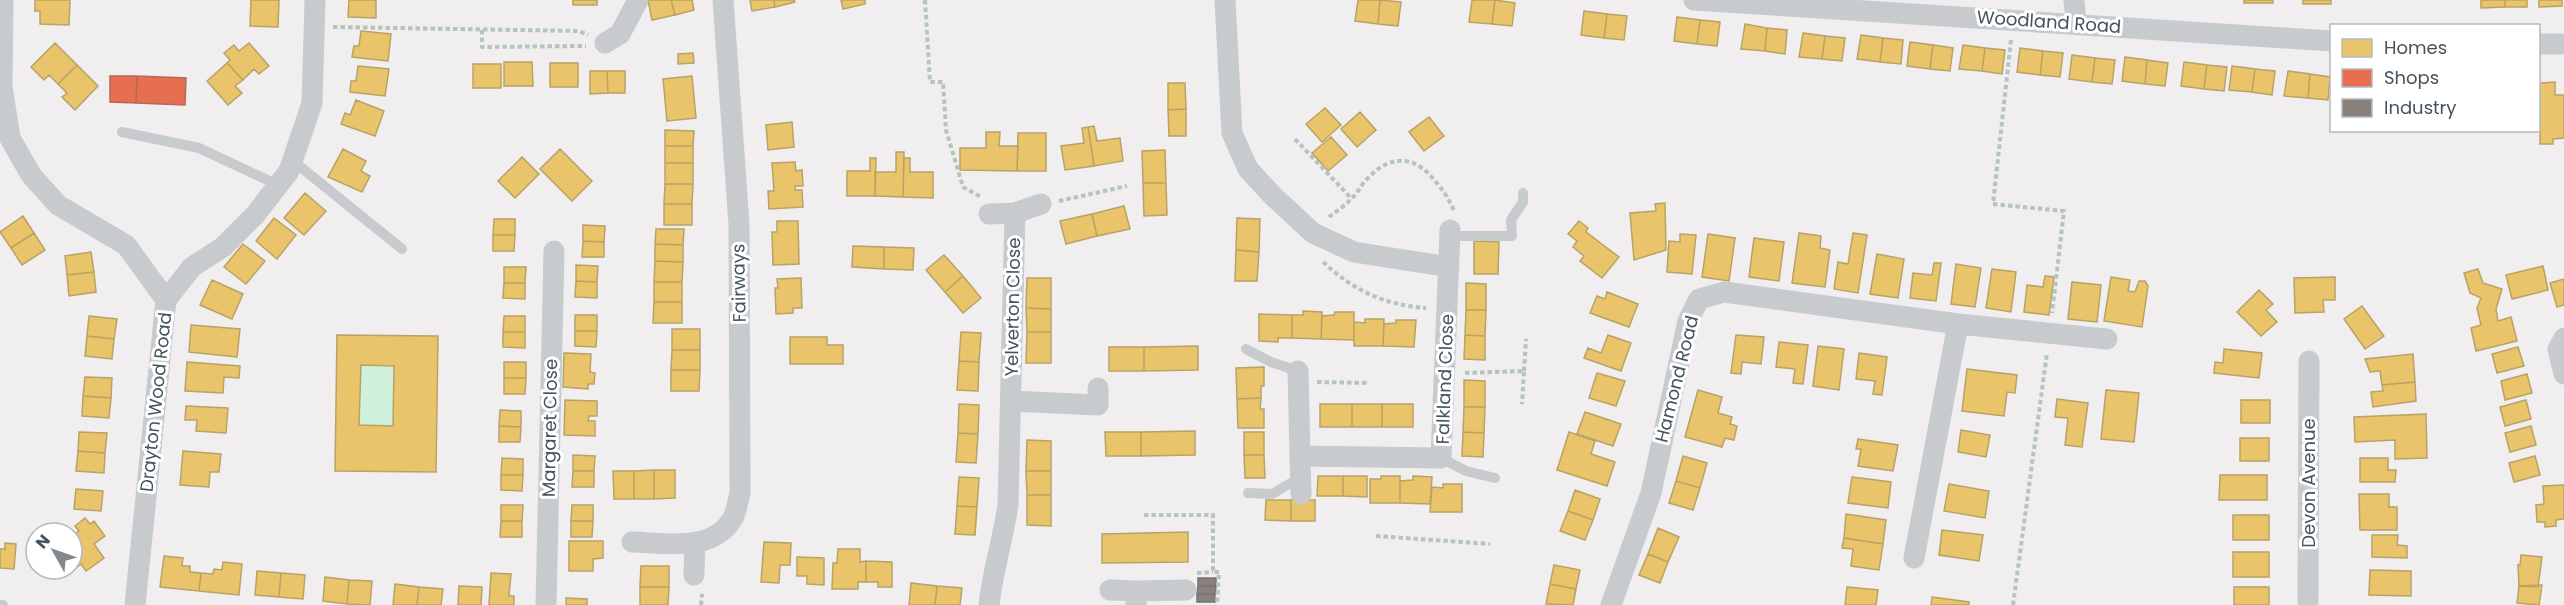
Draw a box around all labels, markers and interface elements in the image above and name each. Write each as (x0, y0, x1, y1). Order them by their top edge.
street label: Woodland Road (1976, 4, 2122, 39)
legend (2330, 24, 2540, 132)
text: Homes (2384, 35, 2447, 60)
text: Shops (2384, 65, 2439, 90)
text: Industry (2384, 95, 2456, 120)
street label: Yelverton Close (999, 237, 1026, 377)
street label: Fairways (725, 243, 752, 323)
street label: Drayton Wood Road (134, 311, 177, 493)
street label: Falkland Close (1430, 313, 1459, 445)
street label: Hamond Road (1649, 313, 1704, 445)
street label: Margaret Close (536, 359, 563, 497)
street label: Devon Avenue (2296, 418, 2321, 548)
north arrow (24, 521, 84, 581)
text: N (30, 530, 56, 554)

